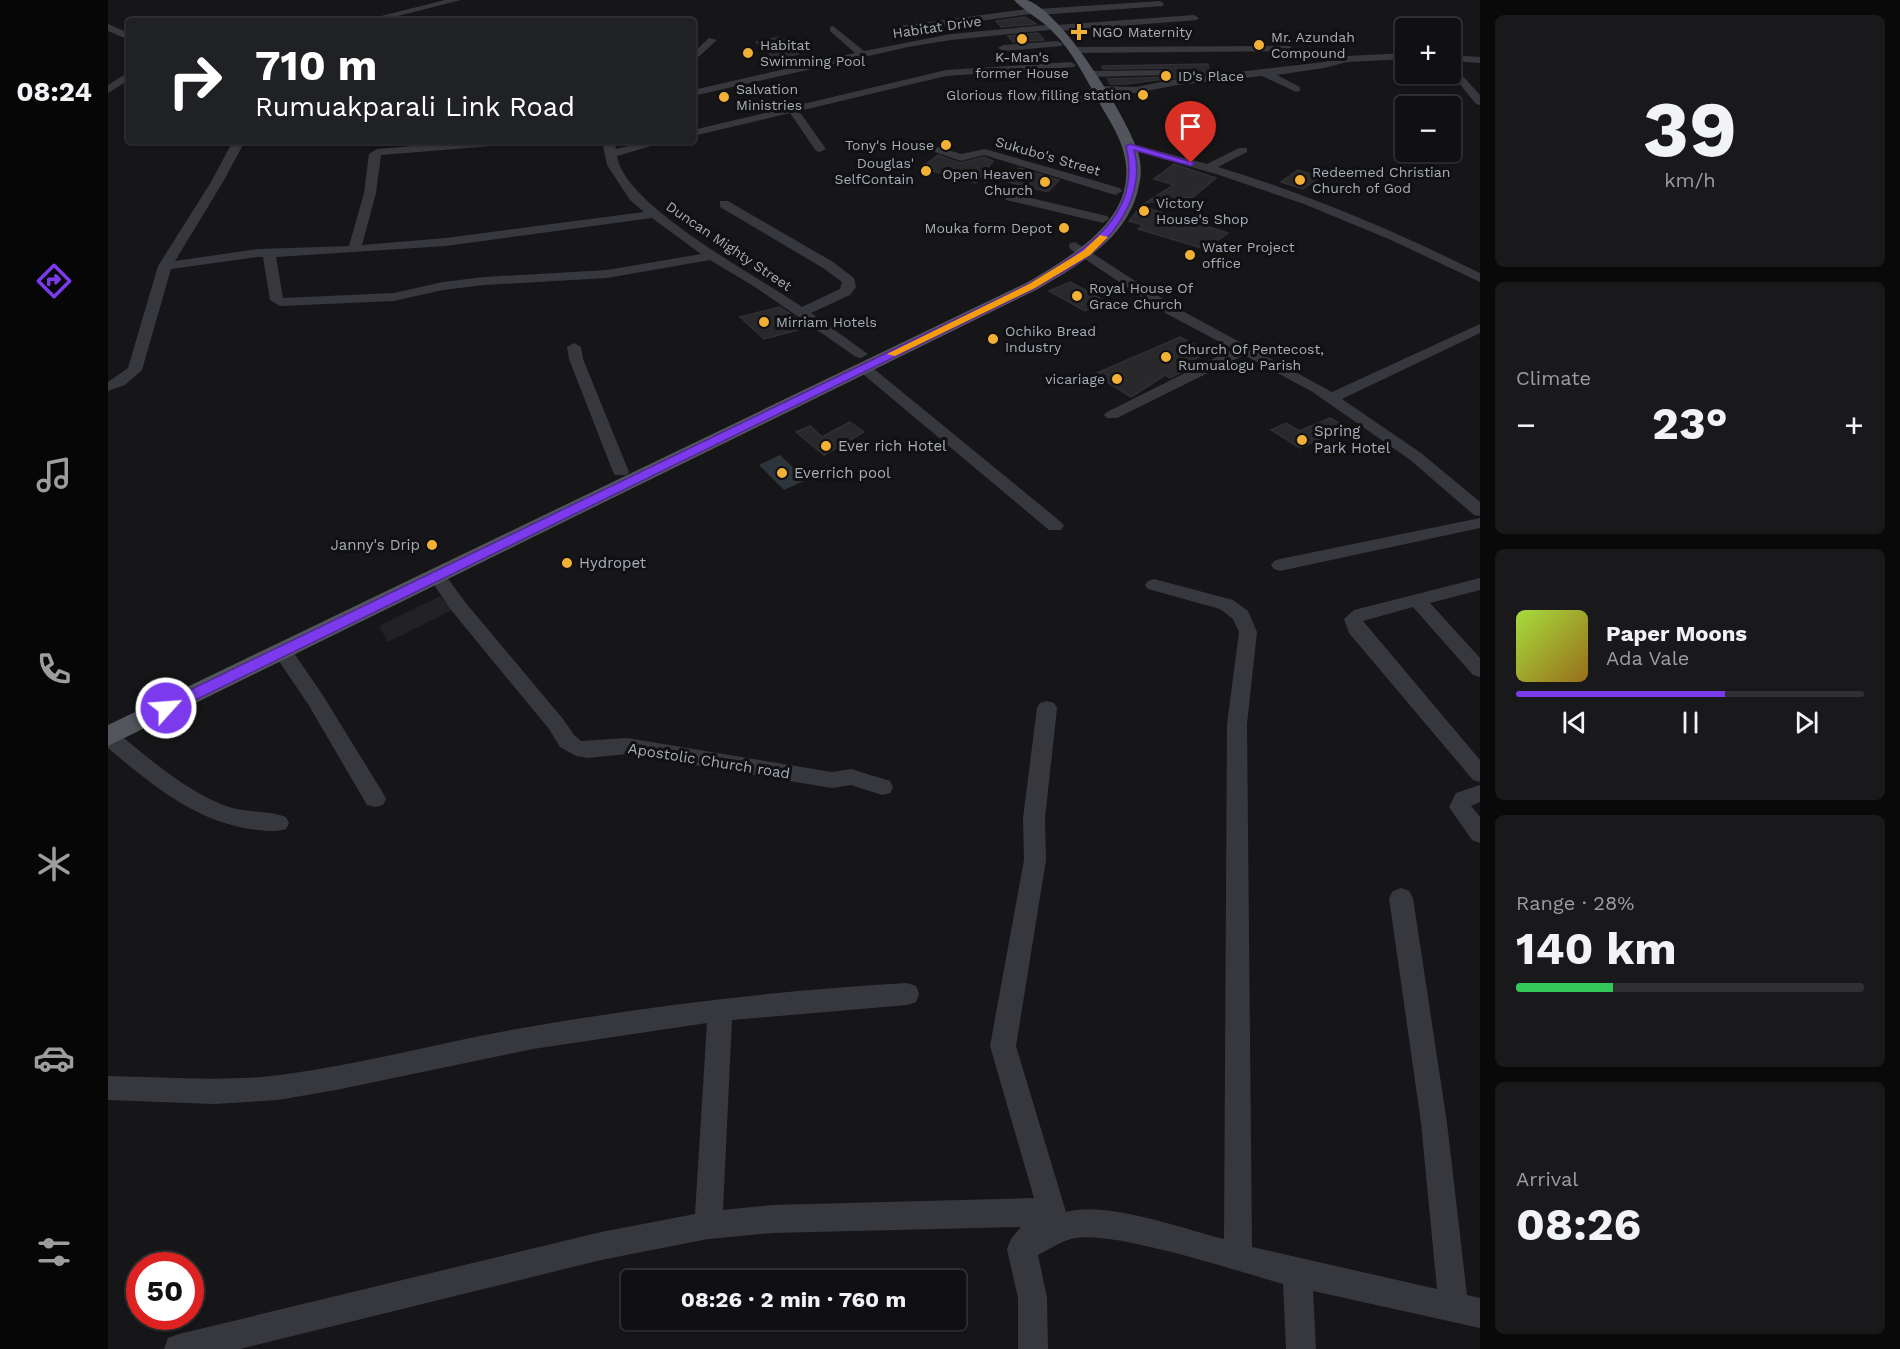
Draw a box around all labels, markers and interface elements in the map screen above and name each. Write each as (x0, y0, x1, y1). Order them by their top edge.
street label: Habitat Drive (892, 13, 982, 41)
map controls (1395, 18, 1461, 162)
button: + (1395, 18, 1461, 84)
marker: NGO Maternity (1070, 23, 1088, 41)
place label: NGO Maternity (1092, 24, 1193, 40)
place label: Mr. Azundah Compound (1271, 29, 1355, 61)
marker: K-Man's former House (1015, 32, 1029, 46)
place label: Habitat Swimming Pool (760, 37, 866, 69)
marker: Mr. Azundah Compound (1252, 38, 1266, 52)
text: 710 m (255, 41, 377, 90)
icon: right (156, 42, 234, 120)
marker: Habitat Swimming Pool (741, 46, 755, 60)
place label: K-Man's former House (975, 49, 1069, 81)
place label: ID's Place (1178, 68, 1244, 84)
marker: ID's Place (1159, 69, 1173, 83)
text: 08:24 (16, 76, 92, 108)
place label: Salvation Ministries (736, 81, 802, 113)
text: 39 (1643, 83, 1737, 175)
place label: Glorious flow filling station (946, 87, 1131, 103)
marker: Glorious flow filling station (1136, 88, 1150, 102)
marker: Salvation Ministries (717, 90, 731, 104)
text: Rumuakparali Link Road (255, 91, 575, 123)
button: − (1395, 96, 1461, 162)
pin (1165, 101, 1216, 163)
icon: arrive (1174, 110, 1207, 143)
street label: Sukubo's Street (994, 133, 1102, 179)
place label: Tony's House (845, 137, 934, 153)
marker: Tony's House (939, 138, 953, 152)
place label: Douglas' SelfContain (834, 155, 914, 187)
marker: Douglas' SelfContain (919, 164, 933, 178)
place label: Redeemed Christian Church of God (1312, 164, 1450, 196)
place label: Open Heaven Church (942, 166, 1033, 198)
text: km/h (1664, 168, 1716, 192)
marker: Redeemed Christian Church of God (1293, 173, 1307, 187)
marker: Open Heaven Church (1038, 175, 1052, 189)
place label: Victory House's Shop (1156, 195, 1249, 227)
street label: Duncan Mighty Street (663, 198, 795, 294)
marker: Victory House's Shop (1137, 204, 1151, 218)
place label: Mouka form Depot (925, 220, 1052, 236)
marker: Mouka form Depot (1057, 221, 1071, 235)
place label: Water Project office (1202, 239, 1295, 271)
marker: Water Project office (1183, 248, 1197, 262)
icon: directions (33, 260, 75, 302)
place label: Royal House Of Grace Church (1089, 280, 1194, 312)
marker: Royal House Of Grace Church (1070, 289, 1084, 303)
place label: Mirriam Hotels (776, 314, 877, 330)
marker: Mirriam Hotels (757, 315, 771, 329)
place label: Ochiko Bread Industry (1005, 323, 1096, 355)
marker: Ochiko Bread Industry (986, 332, 1000, 346)
place label: Church Of Pentecost, Rumualogu Parish (1178, 341, 1324, 373)
marker: Church Of Pentecost, Rumualogu Parish (1159, 350, 1173, 364)
text: Climate (1516, 366, 1591, 390)
place label: vicariage (1045, 371, 1105, 387)
marker: vicariage (1110, 372, 1124, 386)
text: 23° (1652, 397, 1728, 450)
text: − (1516, 405, 1536, 444)
text: + (1844, 405, 1864, 444)
place label: Spring Park Hotel (1314, 422, 1391, 457)
marker: Spring Park Hotel (1295, 433, 1309, 447)
place label: Ever rich Hotel (838, 437, 947, 455)
marker: Ever rich Hotel (819, 439, 833, 453)
icon: music (33, 454, 75, 496)
place label: Everrich pool (794, 464, 891, 482)
marker: Everrich pool (775, 466, 789, 480)
place label: Janny's Drip (331, 536, 420, 554)
marker: Janny's Drip (425, 538, 439, 552)
place label: Hydropet (579, 554, 647, 572)
marker: Hydropet (560, 556, 574, 570)
text: Paper Moons (1606, 621, 1747, 646)
text: Ada Vale (1606, 646, 1689, 670)
icon: phone (33, 648, 75, 690)
position arrow (134, 676, 198, 740)
icon: previous (1558, 706, 1591, 739)
icon: pause (1674, 706, 1707, 739)
icon: next (1790, 706, 1823, 739)
street label: Apostolic Church road (627, 739, 791, 783)
icon: climate (33, 843, 75, 885)
text: Range · 28% (1516, 891, 1634, 915)
text: 140 km (1516, 922, 1677, 975)
icon: car (33, 1037, 75, 1079)
text: Arrival (1516, 1167, 1578, 1191)
text: 08:26 (1516, 1198, 1641, 1251)
icon: filters (33, 1231, 75, 1273)
speed limit sign: 50 (126, 1252, 204, 1330)
text: 08:26 · 2 min · 760 m (681, 1287, 906, 1312)

